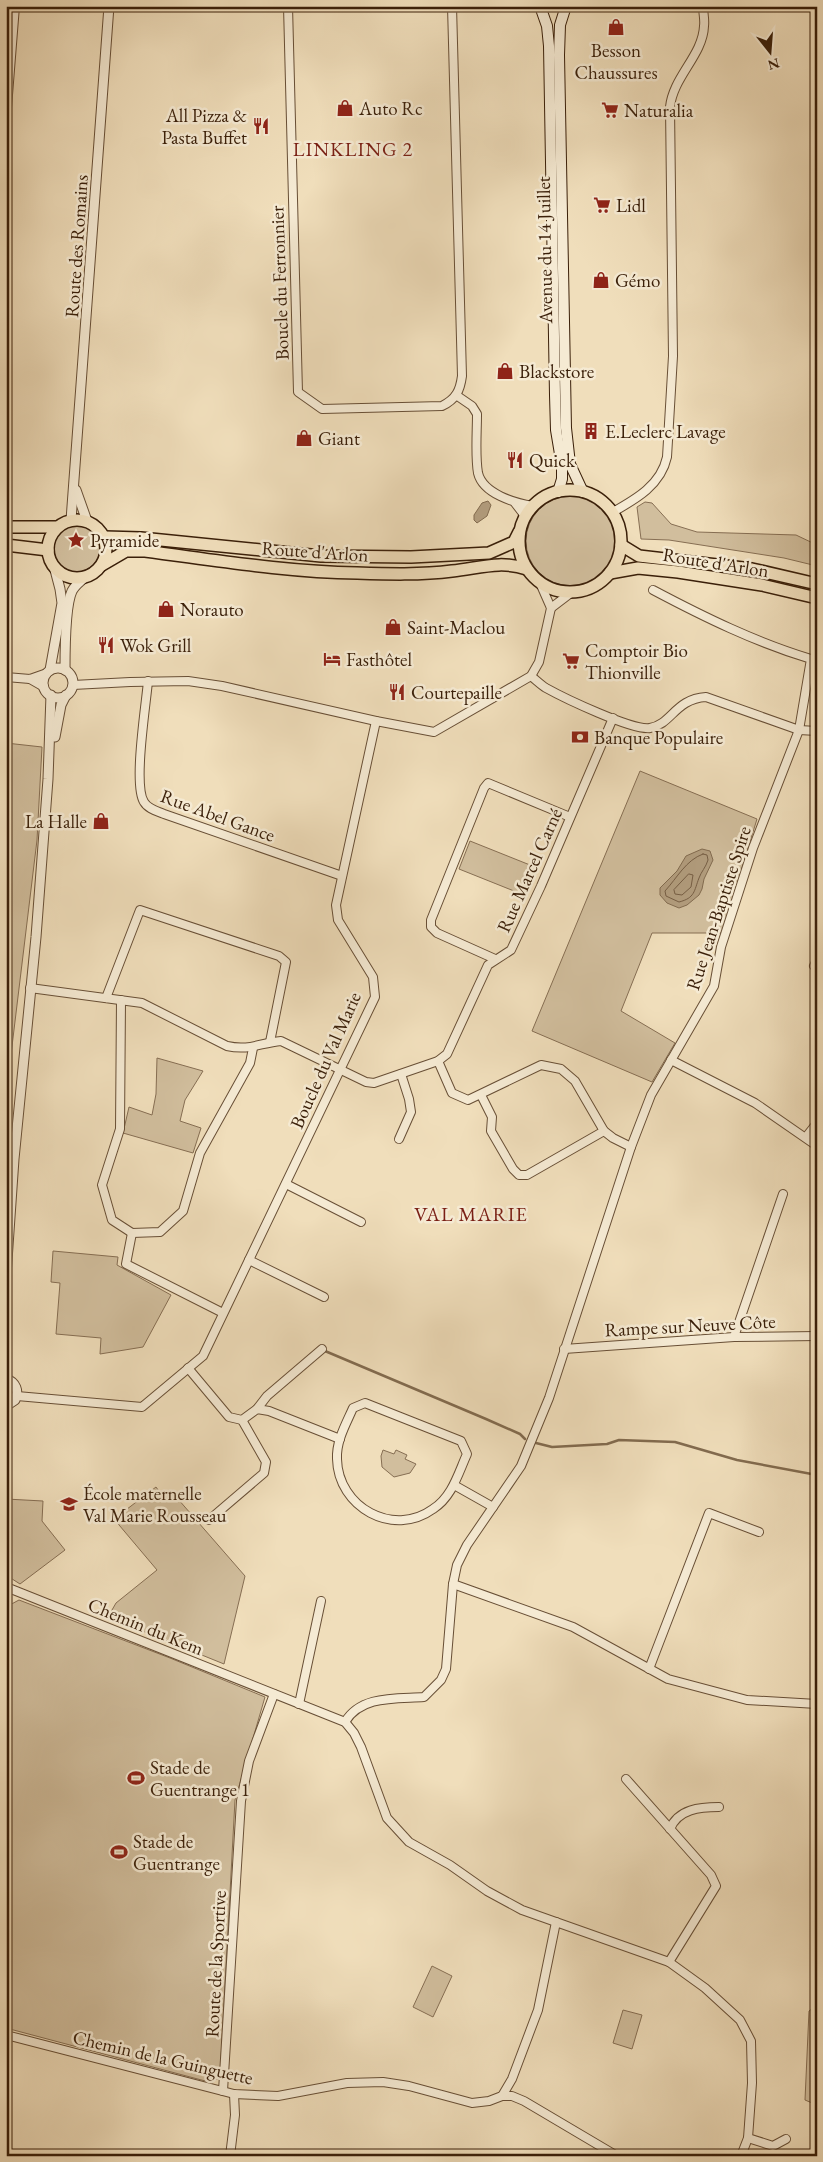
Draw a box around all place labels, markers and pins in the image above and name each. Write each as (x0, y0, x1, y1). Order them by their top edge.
shop icon: Besson Chaussures (606, 17, 626, 37)
place label: Besson Chaussures (574, 38, 658, 85)
place label: Auto Rc (358, 96, 423, 121)
shop icon: Auto Rc (335, 98, 355, 118)
place label: Naturalia (624, 98, 694, 123)
supermarket icon: Naturalia (600, 100, 620, 120)
place label: All Pizza & Pasta Buffet (161, 103, 247, 150)
restaurant icon: All Pizza & Pasta Buffet (251, 116, 271, 136)
place label: Lidl (616, 193, 646, 218)
supermarket icon: Lidl (592, 195, 612, 215)
place label: Gémo (615, 268, 660, 293)
shop icon: Gémo (591, 270, 611, 290)
place label: Blackstore (519, 359, 594, 384)
shop icon: Blackstore (495, 361, 515, 381)
place label: E.Leclerc Lavage (605, 419, 726, 444)
building icon: E.Leclerc Lavage (581, 421, 601, 441)
place label: Giant (318, 426, 360, 451)
shop icon: Giant (294, 428, 314, 448)
place label: Quick (529, 448, 576, 473)
restaurant icon: Quick (505, 450, 525, 470)
place label: Pyramide (90, 528, 159, 553)
place icon: Pyramide (66, 530, 86, 550)
place label: Norauto (180, 597, 244, 622)
shop icon: Norauto (156, 599, 176, 619)
place label: Saint-Maclou (407, 615, 505, 640)
shop icon: Saint-Maclou (383, 617, 403, 637)
place label: Wok Grill (120, 633, 192, 658)
restaurant icon: Wok Grill (96, 635, 116, 655)
place label: Comptoir Bio Thionville (585, 638, 688, 685)
place label: Fasthôtel (346, 647, 412, 672)
hotel icon: Fasthôtel (322, 649, 342, 669)
supermarket icon: Comptoir Bio Thionville (561, 651, 581, 671)
place label: Courtepaille (411, 680, 502, 705)
restaurant icon: Courtepaille (387, 682, 407, 702)
place label: Banque Populaire (594, 725, 723, 750)
bank icon: Banque Populaire (570, 727, 590, 747)
place label: La Halle (25, 809, 87, 834)
shop icon: La Halle (91, 811, 111, 831)
place label: École maternelle Val Marie Rousseau (83, 1481, 227, 1528)
school or university icon: École maternelle Val Marie Rousseau (59, 1494, 79, 1514)
place label: Stade de Guentrange 1 (150, 1755, 250, 1802)
sports icon: Stade de Guentrange 1 (126, 1768, 146, 1788)
place label: Stade de Guentrange (133, 1829, 220, 1876)
sports icon: Stade de Guentrange (109, 1842, 129, 1862)

